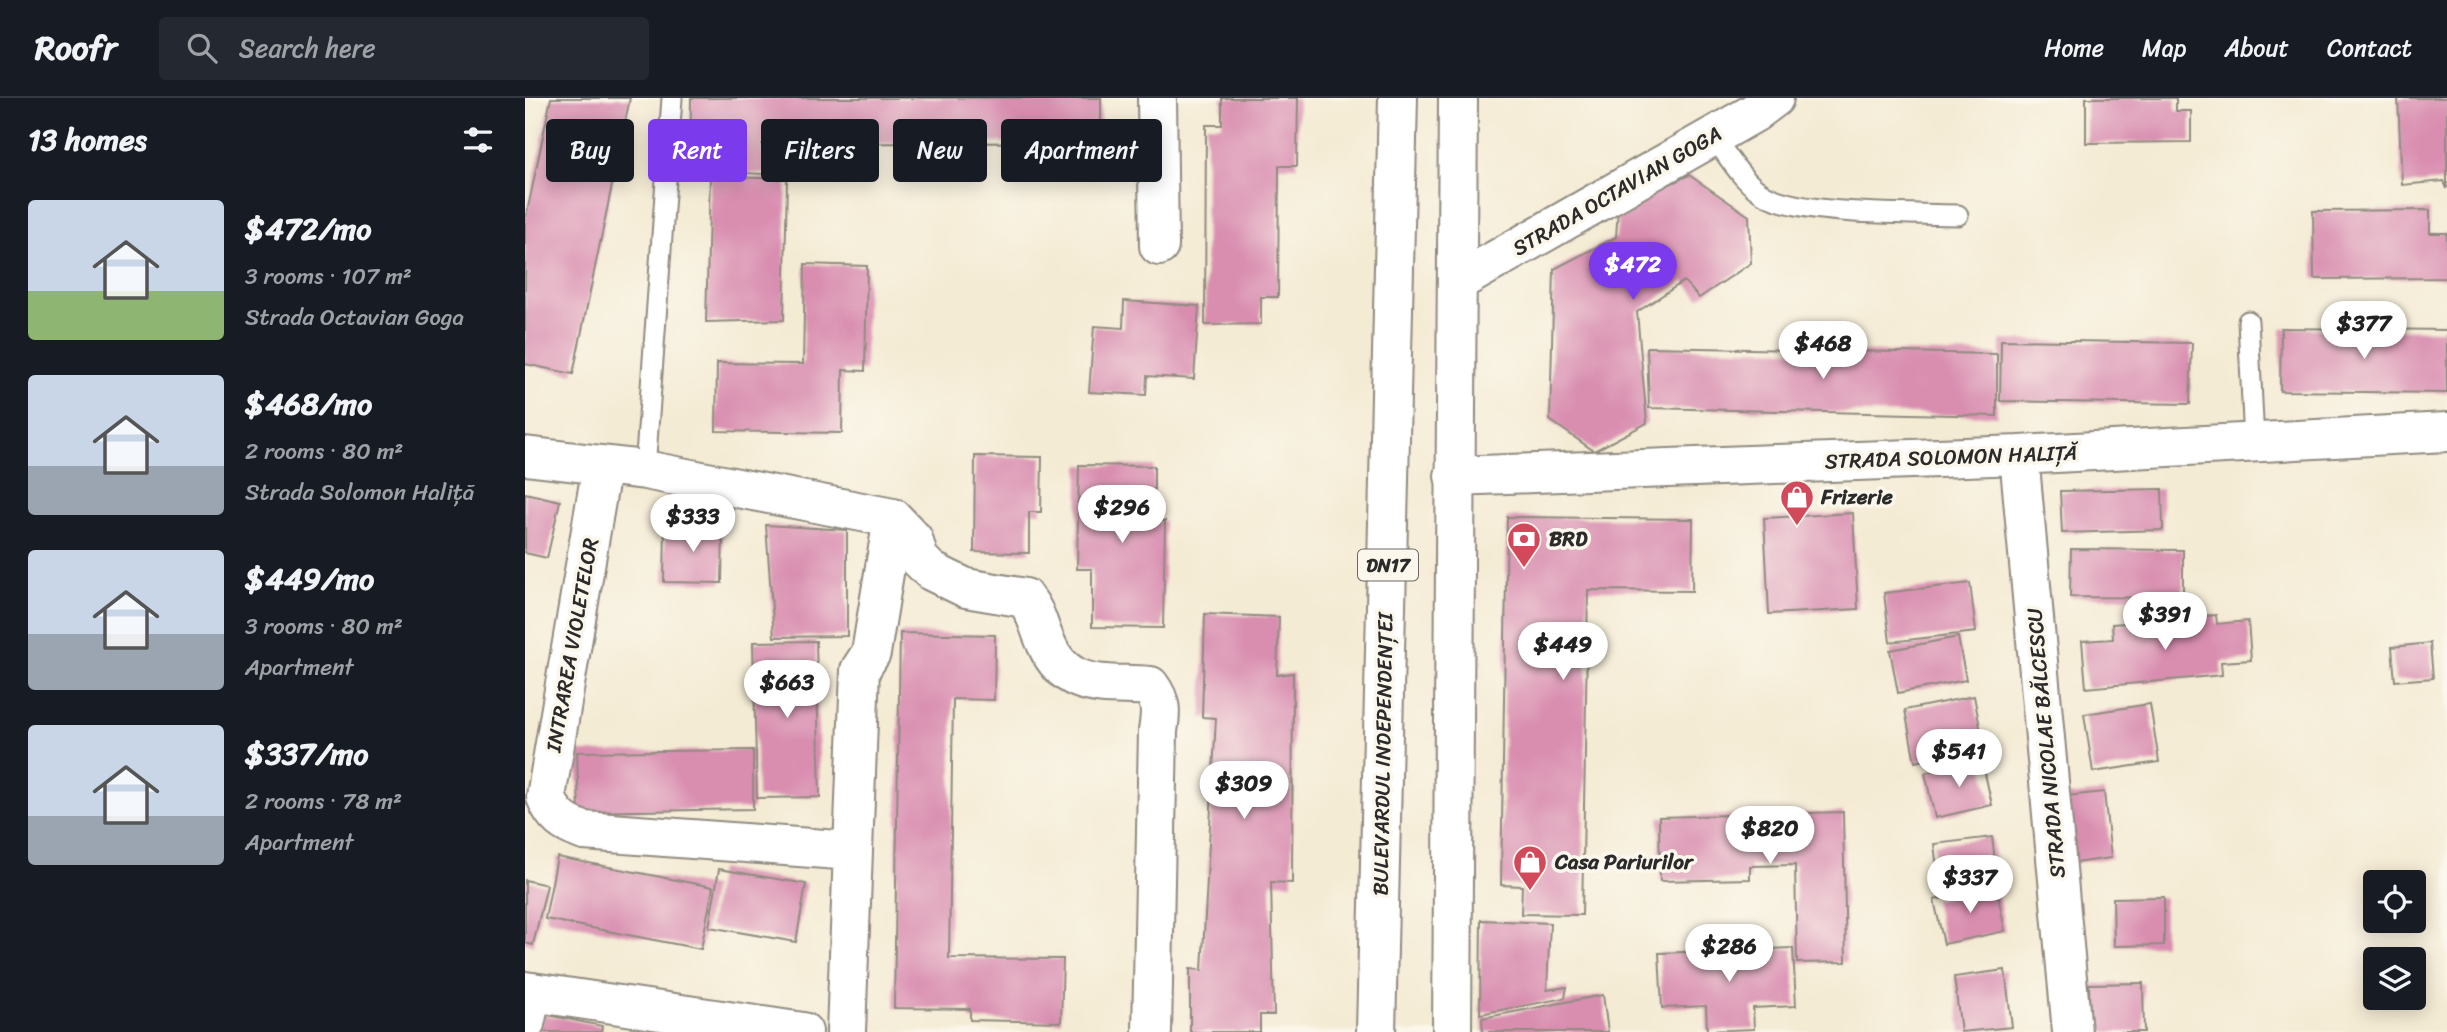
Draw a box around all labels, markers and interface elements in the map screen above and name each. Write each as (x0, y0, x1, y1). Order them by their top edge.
search box (159, 17, 649, 80)
text: Roofr (35, 19, 117, 77)
text: Search here (239, 25, 376, 71)
text: Home (2044, 27, 2104, 69)
text: Map (2142, 27, 2186, 69)
text: About (2224, 27, 2289, 69)
text: Contact (2327, 27, 2412, 69)
icon: search (183, 29, 221, 67)
text: 13 homes (28, 113, 147, 167)
street label: STRADA OCTAVIAN GOGA (1505, 115, 1729, 267)
chip: Buy (546, 119, 634, 182)
chip: Rent (648, 119, 747, 182)
chip: Filters (761, 119, 879, 182)
chip: New (893, 119, 987, 182)
chip: Apartment (1001, 119, 1162, 182)
icon: filters (459, 121, 497, 159)
text: $472/mo (245, 202, 372, 256)
icon: home (84, 228, 168, 312)
pin: $472 (1592, 242, 1674, 302)
text: $472 (1605, 244, 1661, 285)
text: 3 rooms · 107 m² (245, 256, 412, 297)
text: Strada Octavian Goga (245, 297, 464, 338)
pin: $377 (2323, 302, 2405, 361)
text: $377 (2337, 303, 2391, 344)
pin: $468 (1782, 322, 1864, 381)
text: $468 (1795, 323, 1851, 364)
text: $468/mo (245, 377, 372, 431)
icon: home (84, 403, 168, 487)
text: 2 rooms · 80 m² (245, 431, 403, 472)
street label: STRADA SOLOMON HALIȚĂ (1824, 434, 2080, 480)
text: Strada Solomon Haliță (245, 472, 474, 513)
shop icon: Frizerie (1778, 478, 1816, 527)
place label: Frizerie (1820, 478, 1893, 516)
pin: $296 (1081, 486, 1163, 545)
text: $296 (1094, 487, 1150, 528)
pin: $333 (652, 494, 734, 554)
text: $333 (666, 496, 720, 537)
bank icon: BRD (1505, 520, 1543, 569)
place label: BRD (1549, 520, 1588, 558)
street label: INTRAREA VIOLETELOR (534, 535, 610, 756)
road number: DN17 (1358, 550, 1418, 580)
text: $449/mo (245, 552, 374, 606)
icon: home (84, 578, 168, 662)
pin: $391 (2124, 592, 2206, 652)
text: $391 (2139, 594, 2191, 635)
text: 3 rooms · 80 m² (245, 606, 403, 647)
street label: STRADA NICOLAE BĂLCESCU (2015, 606, 2077, 880)
street label: BULEVARDUL INDEPENDENȚEI (1362, 610, 1404, 896)
pin: $449 (1522, 622, 1604, 682)
text: $449 (1534, 624, 1592, 665)
text: Apartment (245, 647, 354, 688)
pin: $663 (746, 660, 828, 720)
text: $663 (760, 662, 814, 703)
text: $337/mo (245, 727, 368, 781)
pin: $541 (1918, 730, 2000, 789)
text: $541 (1932, 731, 1986, 772)
icon: home (84, 753, 168, 837)
pin: $309 (1203, 762, 1285, 821)
text: $309 (1216, 763, 1272, 804)
text: 2 rooms · 78 m² (245, 781, 402, 822)
pin: $820 (1729, 806, 1811, 866)
text: $820 (1741, 808, 1799, 849)
text: Apartment (245, 822, 354, 863)
shop icon: Casa Pariurilor (1511, 843, 1549, 892)
place label: Casa Pariurilor (1554, 843, 1695, 881)
pin: $337 (1929, 856, 2011, 915)
text: $337 (1943, 857, 1997, 898)
map controls (2363, 870, 2426, 1010)
button: locate (2363, 870, 2426, 933)
pin: $286 (1688, 924, 1770, 984)
text: $286 (1701, 926, 1757, 967)
button: layers (2363, 947, 2426, 1010)

